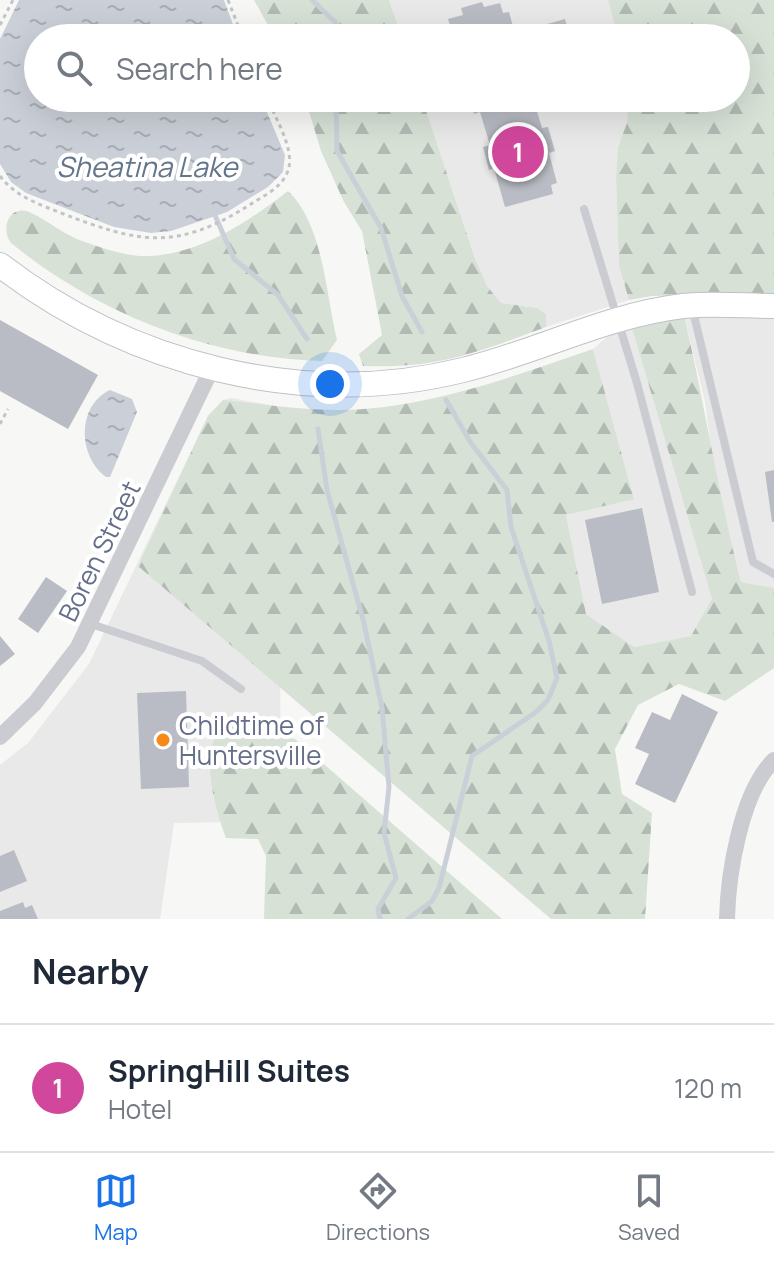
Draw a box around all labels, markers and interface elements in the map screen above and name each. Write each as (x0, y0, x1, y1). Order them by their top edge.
search box (24, 24, 750, 112)
icon: search (52, 46, 96, 90)
text: Search here (116, 48, 283, 89)
pin: 1 (492, 122, 544, 182)
water label: Sheatina Lake (57, 147, 239, 185)
your location (310, 364, 350, 404)
street label: Boren Street (49, 475, 149, 627)
place label: Childtime of Huntersville (179, 707, 324, 773)
marker: Childtime of Huntersville (154, 731, 172, 749)
text: Nearby (32, 948, 148, 994)
text: SpringHill Suites (108, 1050, 350, 1091)
text: 1 (52, 1070, 64, 1106)
text: 120 m (674, 1070, 742, 1106)
text: Hotel (108, 1091, 172, 1127)
tab: Map (94, 1169, 138, 1247)
tab: Directions (326, 1169, 430, 1247)
tab: Saved (618, 1169, 680, 1247)

